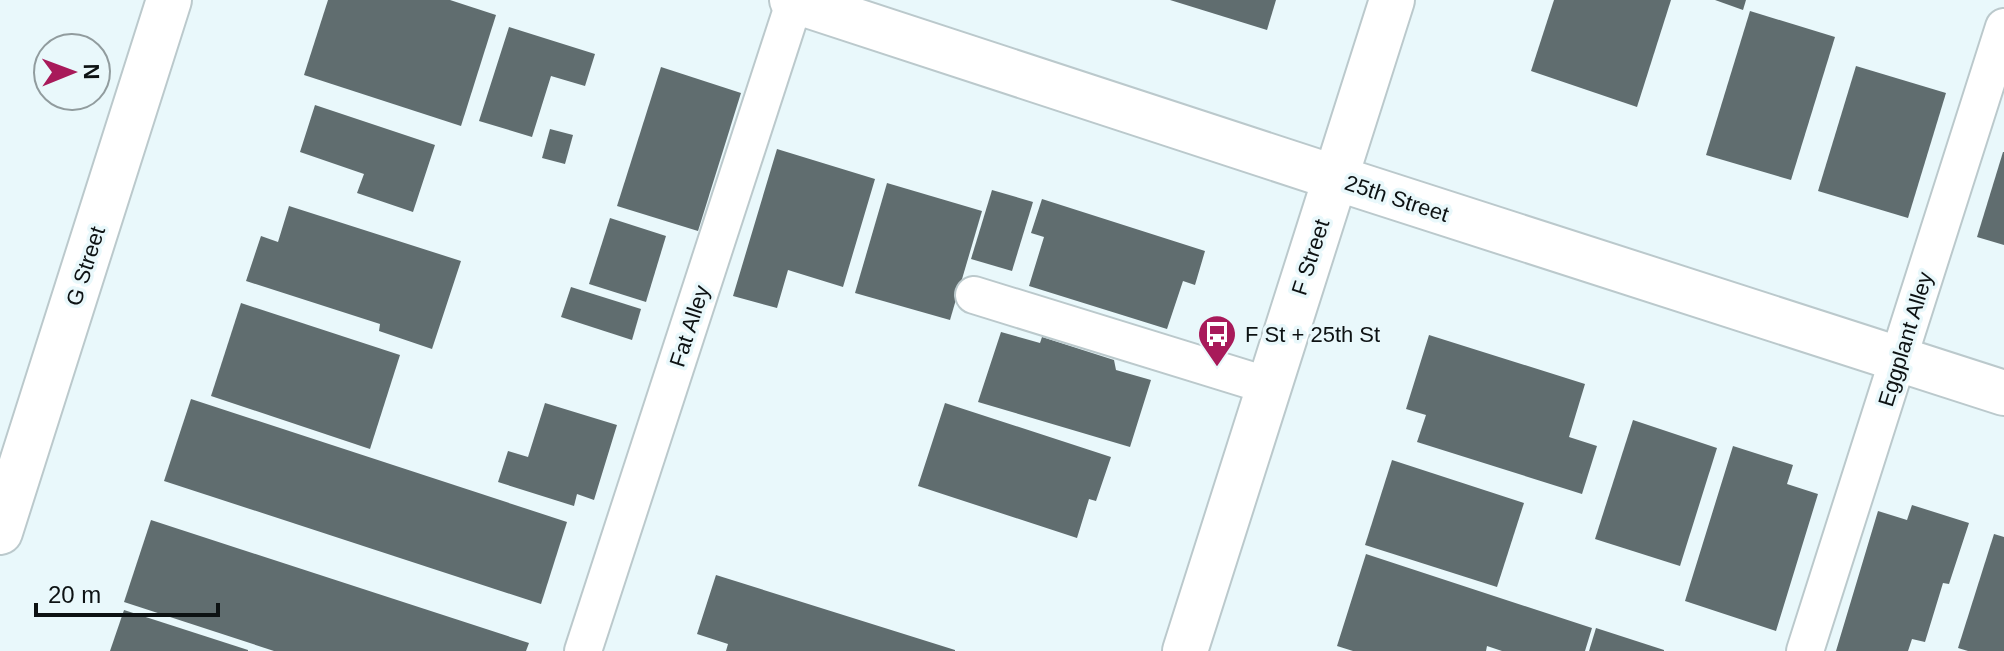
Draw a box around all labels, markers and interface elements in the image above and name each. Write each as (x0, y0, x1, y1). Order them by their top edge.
north arrow (32, 32, 112, 112)
text: N (79, 63, 104, 80)
street label: 25th Street (1342, 170, 1452, 227)
street label: F Street (1286, 216, 1334, 298)
street label: G Street (61, 223, 110, 309)
street label: Eggplant Alley (1873, 269, 1938, 409)
street label: Fat Alley (665, 282, 714, 370)
bus stop icon: F St + 25th St (1196, 313, 1238, 368)
place label: F St + 25th St (1245, 322, 1380, 347)
scale bar (36, 567, 218, 617)
text: 20 m (48, 581, 101, 608)

